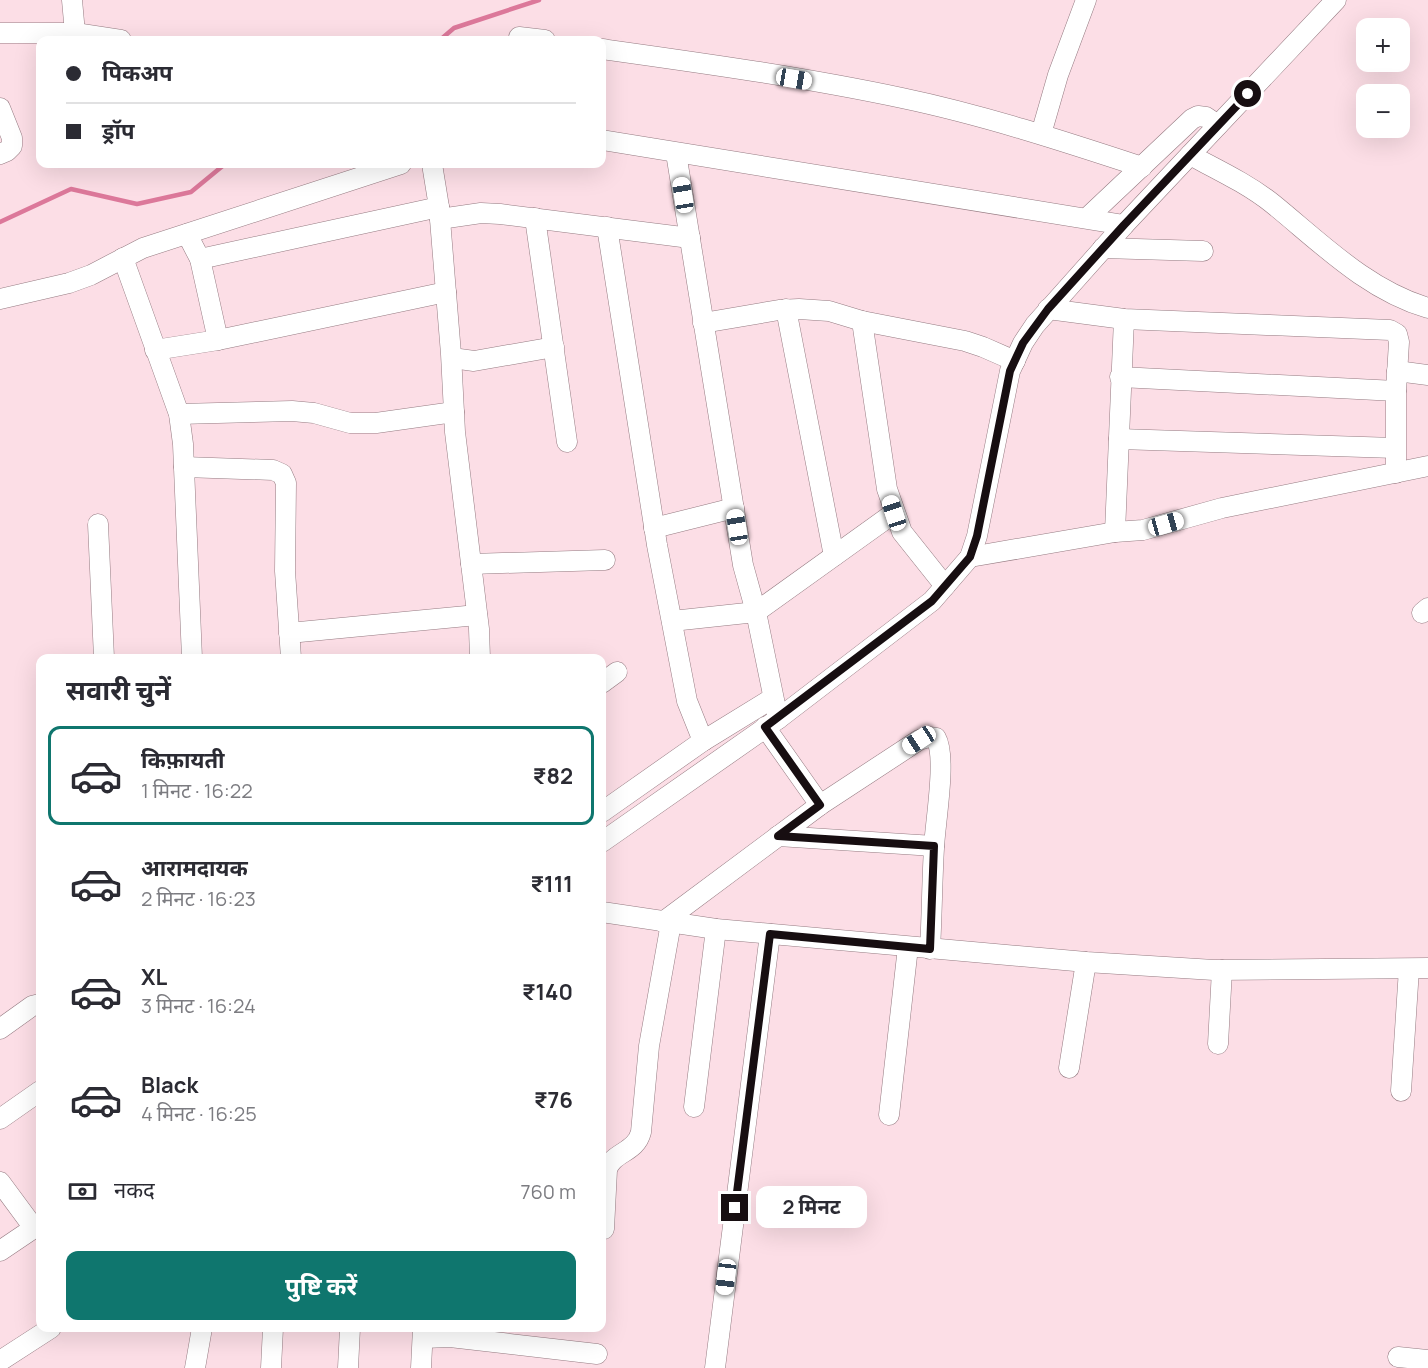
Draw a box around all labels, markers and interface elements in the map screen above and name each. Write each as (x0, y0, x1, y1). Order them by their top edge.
map controls (1356, 18, 1410, 138)
button: + (1356, 18, 1410, 72)
text: पिकअप (102, 58, 173, 88)
car (775, 67, 813, 91)
route start (1234, 80, 1261, 107)
button: − (1356, 84, 1410, 138)
text: ड्रॉप (102, 116, 135, 146)
car (671, 176, 695, 214)
car (880, 493, 908, 533)
car (725, 508, 749, 546)
car (1146, 510, 1186, 538)
text: सवारी चुनें (66, 671, 171, 708)
car (899, 723, 939, 757)
text: किफ़ायती (141, 745, 225, 775)
icon: car (69, 749, 123, 803)
text: ₹82 (533, 761, 573, 791)
text: 1 मिनट · 16:22 (141, 777, 253, 804)
text: आरामदायक (141, 853, 248, 883)
icon: car (69, 857, 123, 911)
text: ₹111 (530, 869, 573, 899)
text: 2 मिनट · 16:23 (141, 885, 256, 912)
text: XL (141, 962, 167, 992)
icon: car (69, 965, 123, 1019)
text: ₹140 (522, 977, 573, 1007)
text: 3 मिनट · 16:24 (141, 992, 256, 1019)
text: Black (141, 1070, 198, 1100)
icon: car (69, 1073, 123, 1127)
text: ₹76 (534, 1085, 573, 1115)
text: 4 मिनट · 16:25 (141, 1100, 257, 1127)
icon: cash (66, 1175, 99, 1208)
text: नकद (114, 1175, 155, 1205)
text: 760 m (520, 1178, 576, 1205)
callout: 2 मिनट (756, 1187, 867, 1229)
text: 2 मिनट (783, 1193, 840, 1220)
route end (721, 1194, 748, 1221)
button: पुष्टि करें (66, 1251, 576, 1320)
car (715, 1258, 737, 1296)

